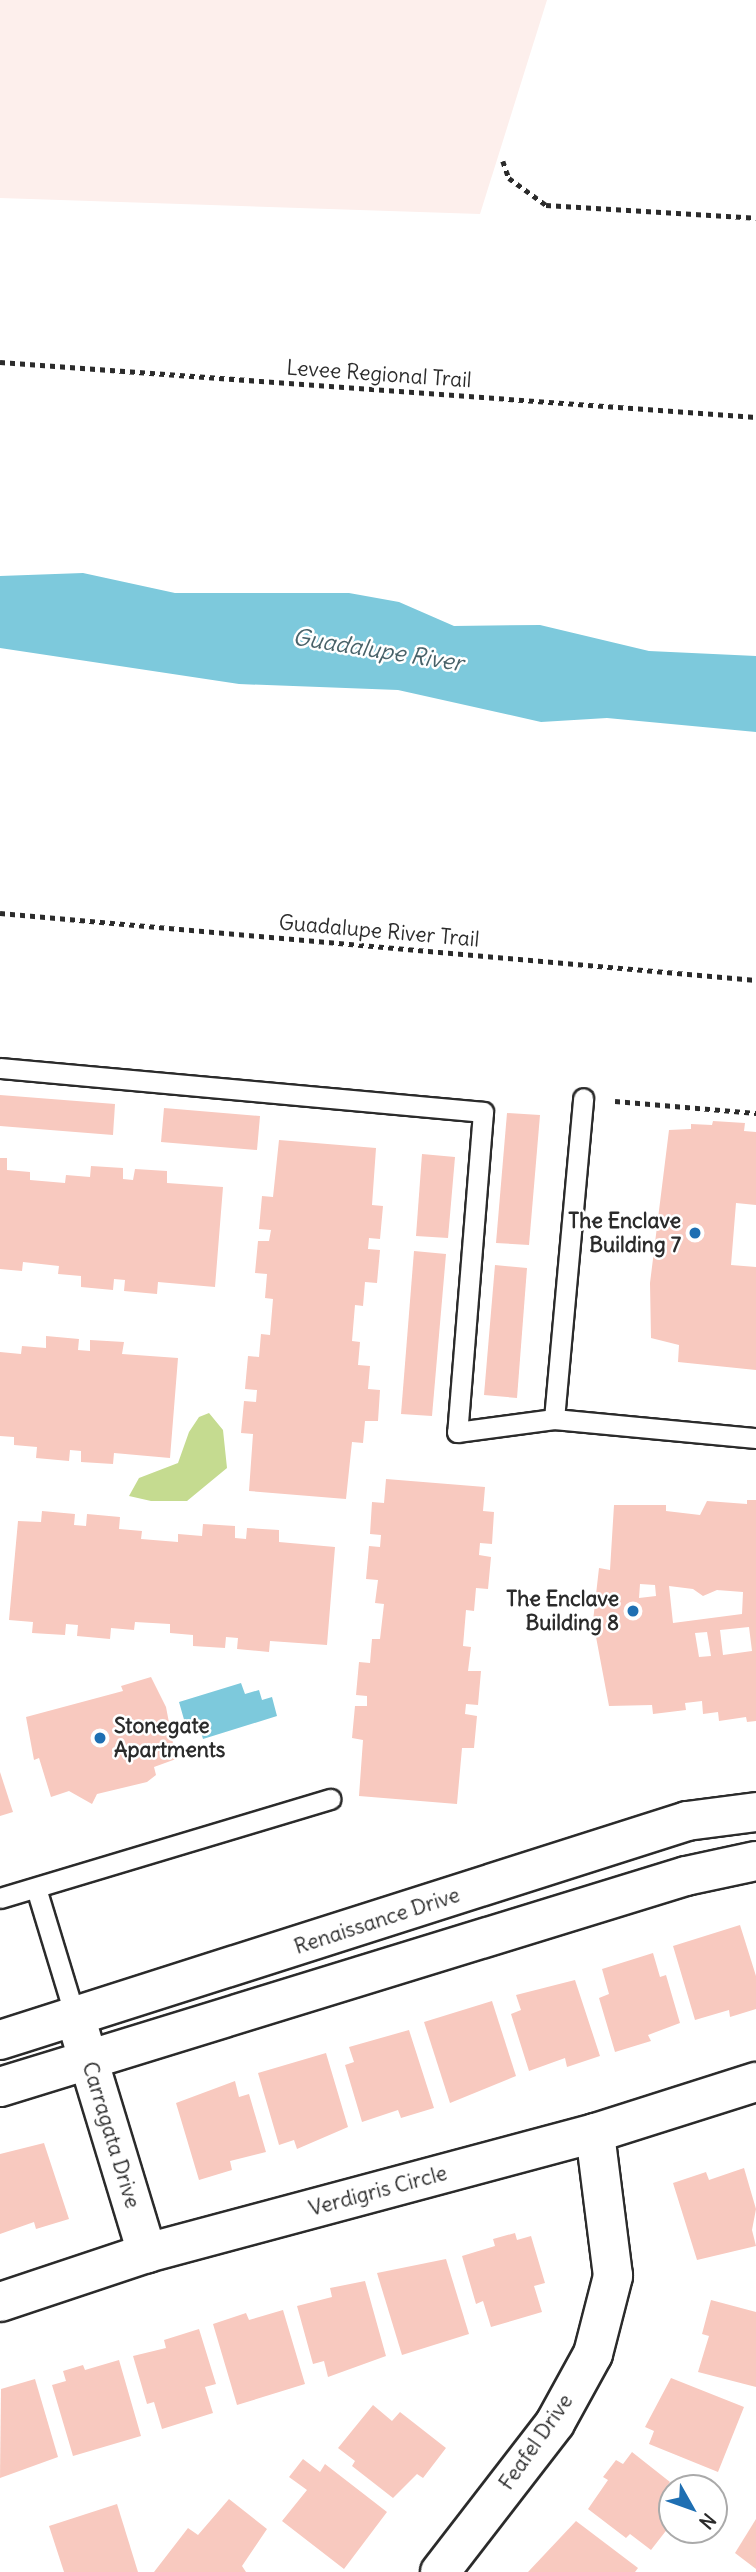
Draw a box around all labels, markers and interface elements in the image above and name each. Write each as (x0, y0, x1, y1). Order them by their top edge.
street label: Levee Regional Trail (286, 355, 472, 393)
water label: Guadalupe River (291, 623, 465, 677)
street label: Guadalupe River Trail (278, 910, 480, 952)
place label: The Enclave Building 7 (568, 1208, 681, 1258)
marker: The Enclave Building 7 (687, 1225, 703, 1241)
place label: The Enclave Building 8 (506, 1586, 619, 1636)
marker: The Enclave Building 8 (625, 1603, 641, 1619)
place label: Stonegate Apartments (114, 1713, 225, 1763)
marker: Stonegate Apartments (92, 1730, 108, 1746)
street label: Renaissance Drive (291, 1882, 463, 1960)
street label: Carragata Drive (77, 2059, 145, 2211)
street label: Verdigris Circle (306, 2160, 450, 2222)
street label: Feafel Drive (494, 2389, 578, 2495)
north arrow (658, 2474, 728, 2544)
text: N (694, 2508, 721, 2534)

